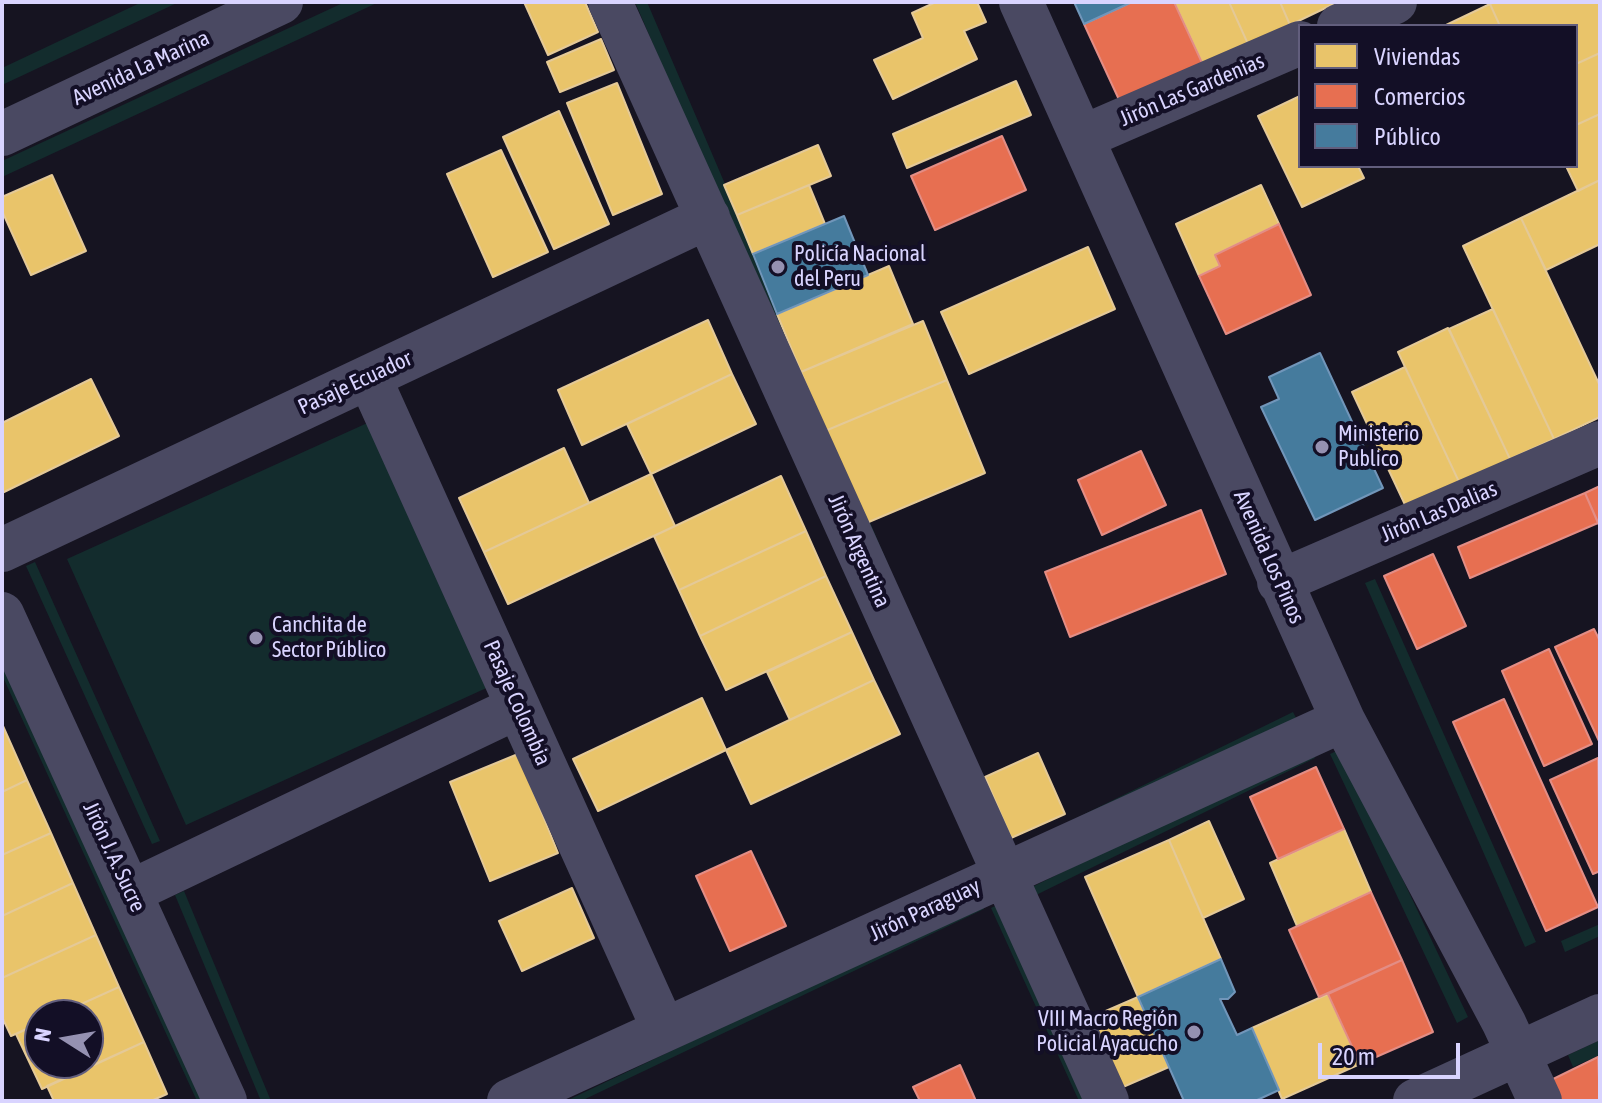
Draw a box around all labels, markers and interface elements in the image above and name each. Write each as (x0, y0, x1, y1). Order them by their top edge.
legend (1298, 24, 1578, 168)
street label: Avenida La Marina (68, 25, 214, 111)
text: Viviendas (1374, 43, 1460, 70)
street label: Jirón Las Gardenias (1116, 48, 1268, 132)
text: Comercios (1374, 83, 1466, 110)
text: Público (1374, 123, 1441, 150)
place label: Policía Nacional del Peru (794, 241, 926, 292)
marker: Policía Nacional del Peru (769, 258, 787, 276)
street label: Pasaje Ecuador (294, 345, 416, 421)
place label: Ministerio Publico (1338, 421, 1419, 472)
marker: Ministerio Publico (1313, 438, 1331, 456)
street label: Jirón Las Dalias (1377, 476, 1501, 548)
street label: Avenida Los Pinos (1228, 486, 1310, 628)
street label: Jirón Argentina (822, 490, 896, 612)
place label: Canchita de Sector Público (272, 612, 386, 664)
marker: Canchita de Sector Público (247, 629, 265, 647)
street label: Pasaje Colombia (478, 636, 556, 770)
street label: Jirón J. A. Sucre (77, 798, 151, 916)
street label: Jirón Paraguay (866, 873, 984, 947)
north arrow (24, 999, 104, 1079)
place label: VIII Macro Región Policial Ayacucho (1036, 1006, 1178, 1058)
marker: VIII Macro Región Policial Ayacucho (1185, 1023, 1203, 1041)
text: N (28, 1026, 56, 1044)
scale bar (1322, 1027, 1464, 1077)
text: 20 m (1332, 1043, 1375, 1070)

